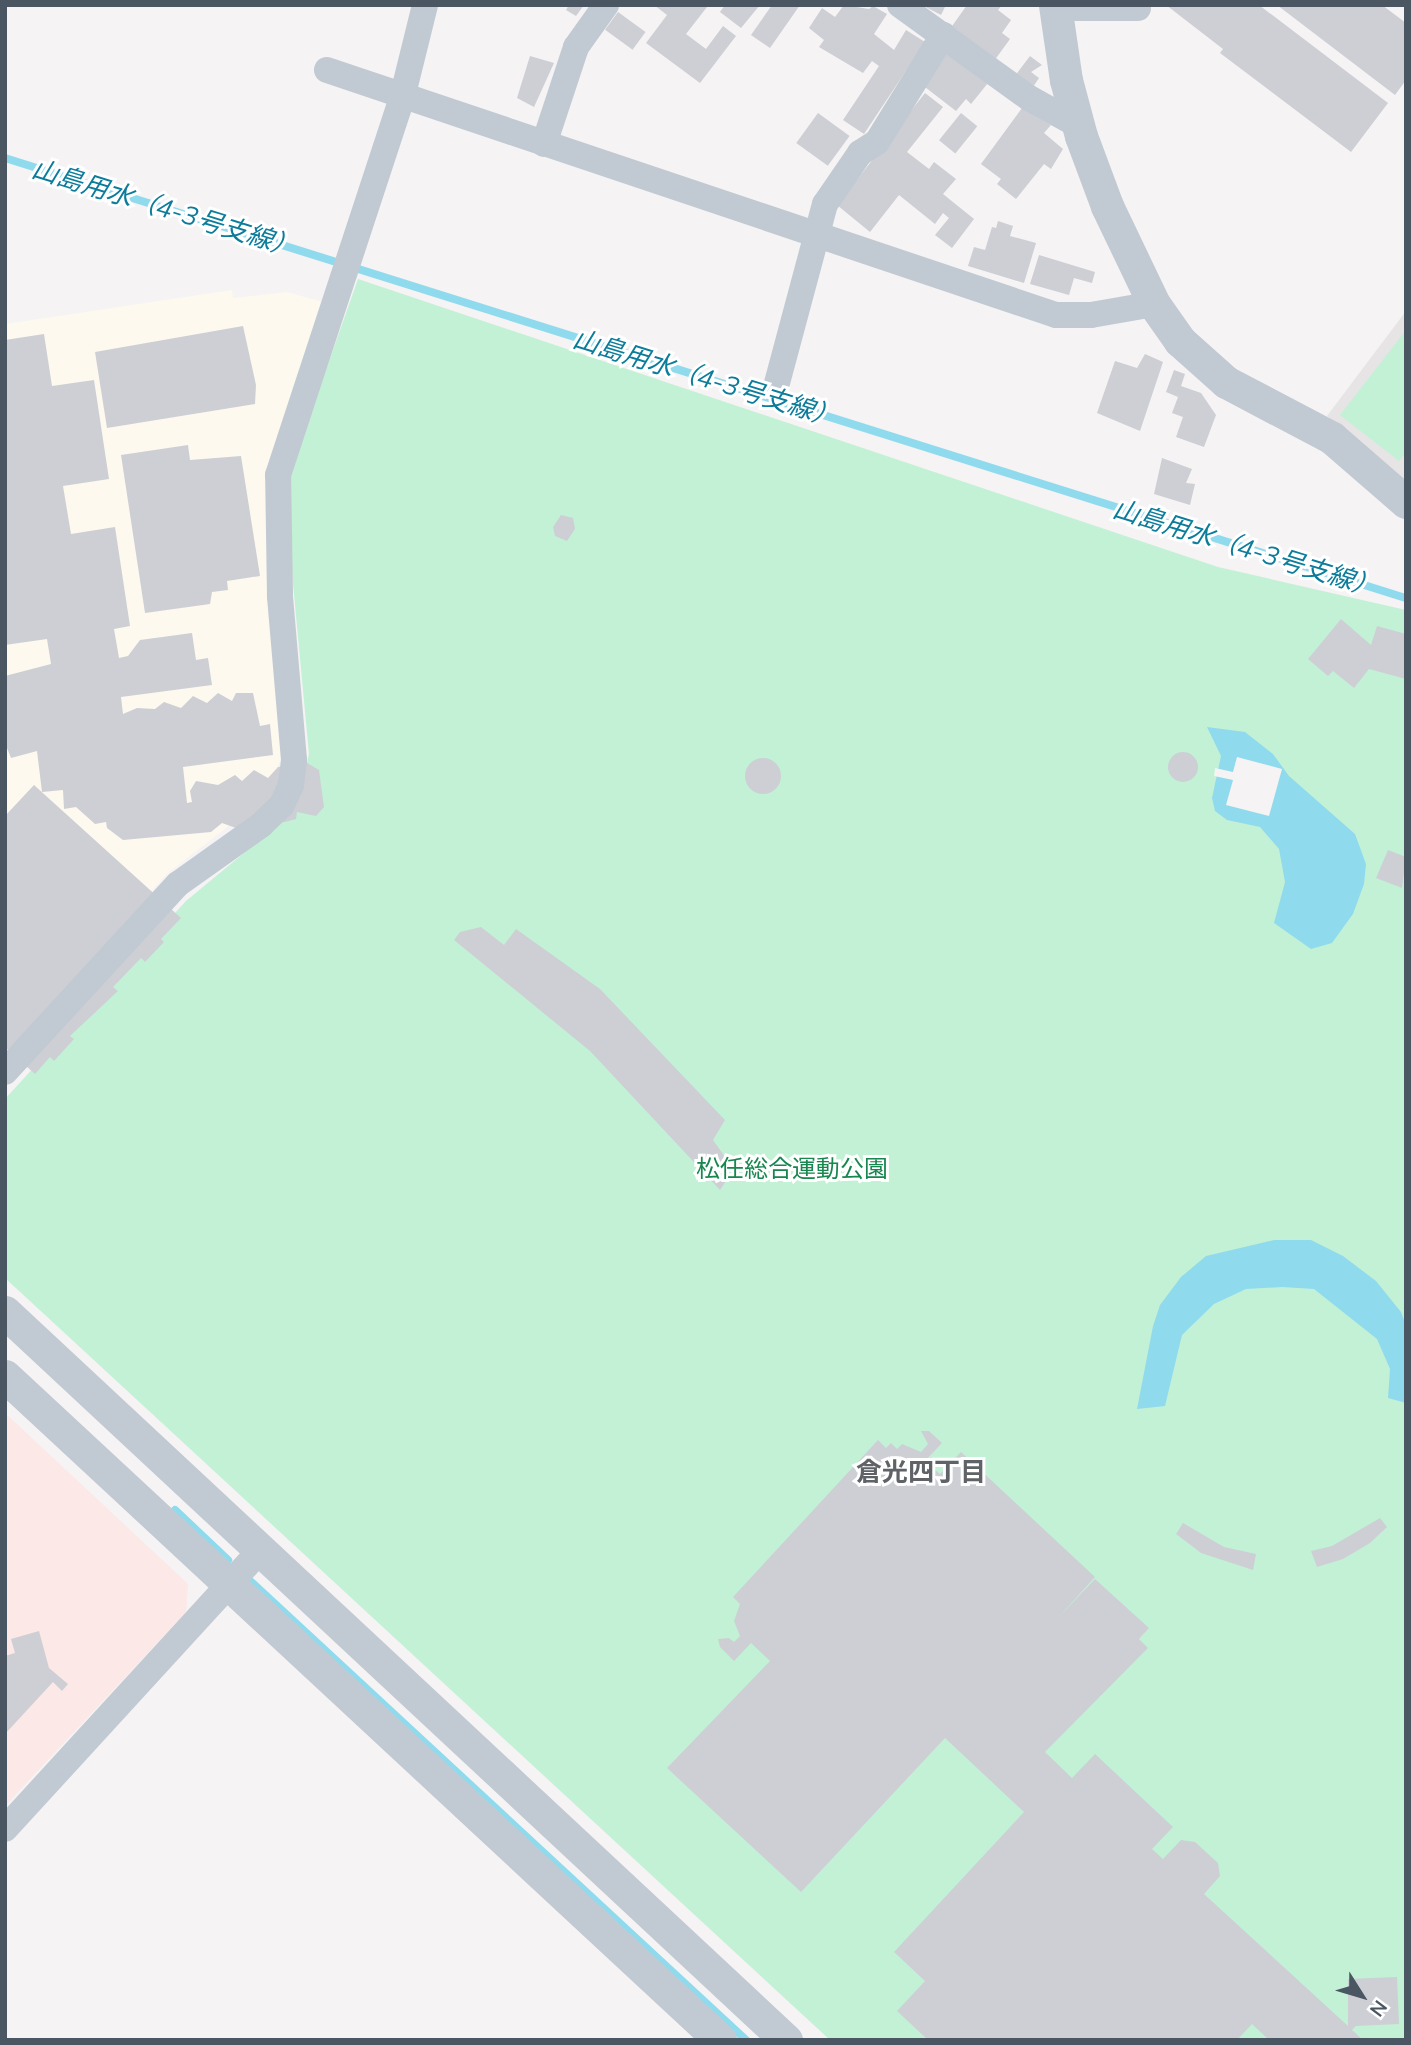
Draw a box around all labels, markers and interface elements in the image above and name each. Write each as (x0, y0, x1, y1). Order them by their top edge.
water label: 山島用水（4-3号支線） (28, 153, 302, 263)
water label: 山島用水（4-3号支線） (569, 323, 843, 433)
water label: 山島用水（4-3号支線） (1109, 493, 1383, 603)
park label: 松任総合運動公園 (696, 1155, 888, 1183)
district label: 倉光四丁目 (856, 1456, 986, 1488)
north arrow (1327, 1961, 1397, 2031)
text: N (1365, 1996, 1393, 2022)

